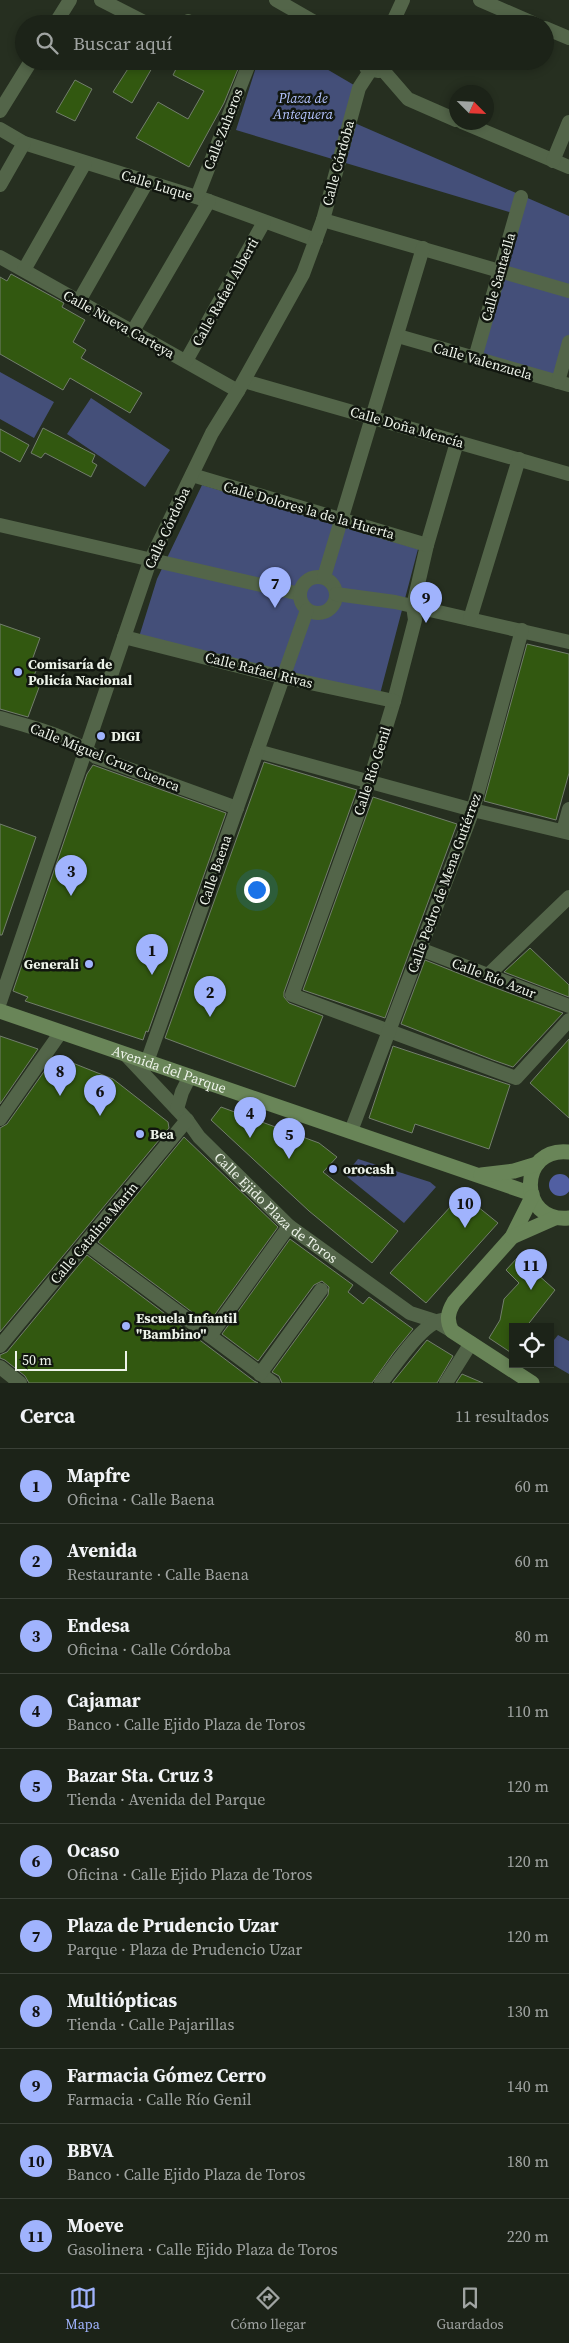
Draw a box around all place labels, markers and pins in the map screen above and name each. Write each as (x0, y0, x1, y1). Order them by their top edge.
pin: 7 (259, 567, 291, 608)
pin: 9 (410, 582, 442, 623)
place label: Comisaría de Policía Nacional (28, 654, 133, 690)
marker: Comisaría de Policía Nacional (12, 666, 24, 678)
place label: DIGI (111, 726, 141, 746)
marker: DIGI (95, 730, 107, 742)
pin: 3 (55, 855, 87, 896)
pin: 1 (136, 934, 168, 975)
place label: Generali (24, 954, 80, 974)
marker: Generali (83, 958, 95, 970)
pin: 2 (194, 976, 226, 1017)
pin: 8 (44, 1055, 76, 1096)
pin: 6 (84, 1075, 116, 1116)
pin: 4 (234, 1097, 266, 1138)
pin: 5 (273, 1118, 305, 1159)
place label: Bea (150, 1124, 174, 1144)
marker: Bea (134, 1128, 146, 1140)
place label: orocash (343, 1159, 395, 1179)
marker: orocash (327, 1163, 339, 1175)
pin: 10 (449, 1187, 481, 1228)
pin: 11 (515, 1249, 547, 1290)
place label: Escuela Infantil "Bambino" (136, 1308, 238, 1344)
marker: Escuela Infantil "Bambino" (120, 1320, 132, 1332)

